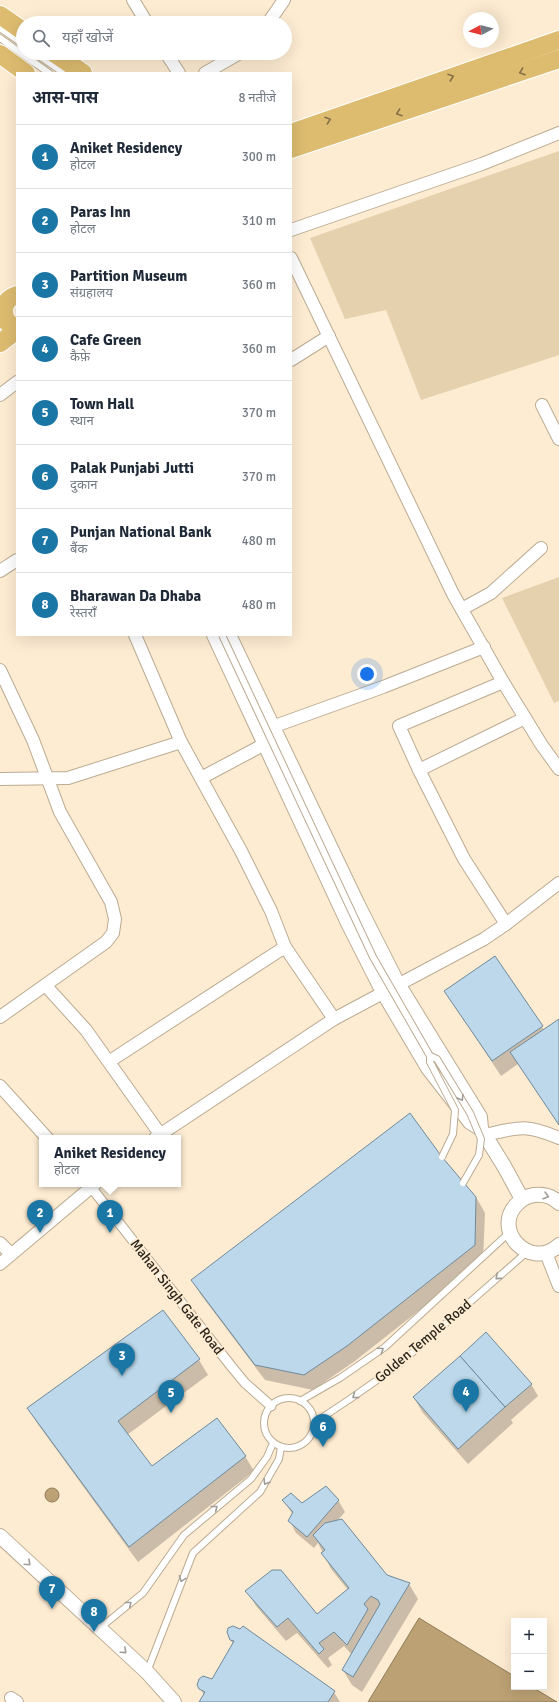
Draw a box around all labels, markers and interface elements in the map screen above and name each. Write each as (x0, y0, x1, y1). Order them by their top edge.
north arrow (463, 12, 499, 48)
search box (16, 16, 292, 60)
icon: search (30, 27, 52, 49)
text: यहाँ खोजें (62, 28, 113, 46)
one-way arrow (519, 67, 526, 75)
one-way arrow (447, 74, 454, 82)
text: आस-पास (32, 87, 98, 108)
text: 8 नतीजे (238, 90, 276, 106)
one-way arrow (395, 108, 402, 117)
one-way arrow (324, 116, 331, 125)
text: Aniket Residency (70, 139, 182, 157)
text: 1 (41, 149, 49, 165)
text: 300 m (242, 149, 276, 165)
text: होटल (70, 157, 96, 173)
text: Paras Inn (70, 203, 131, 221)
text: 2 (41, 213, 49, 229)
text: 310 m (242, 213, 276, 229)
text: होटल (70, 221, 96, 237)
text: Partition Museum (70, 267, 187, 285)
text: 3 (41, 277, 49, 293)
text: 360 m (242, 277, 276, 293)
text: संग्रहालय (70, 285, 113, 301)
text: Cafe Green (70, 331, 142, 349)
text: 4 (41, 341, 49, 357)
text: 360 m (242, 341, 276, 357)
text: कैफ़े (70, 349, 90, 365)
text: Town Hall (70, 395, 134, 413)
text: 5 (41, 405, 49, 421)
text: 370 m (242, 405, 276, 421)
text: स्थान (70, 413, 94, 429)
text: Palak Punjabi Jutti (70, 459, 194, 477)
text: 6 (41, 469, 49, 485)
text: 370 m (242, 469, 276, 485)
text: दुकान (70, 477, 97, 493)
text: Punjan National Bank (70, 523, 212, 541)
text: 7 (41, 533, 49, 549)
text: 480 m (242, 533, 276, 549)
text: बैंक (70, 541, 87, 557)
text: Bharawan Da Dhaba (70, 587, 201, 605)
text: 8 (41, 597, 49, 613)
text: 480 m (242, 597, 276, 613)
text: रेस्तराँ (70, 605, 96, 621)
your location (357, 664, 377, 684)
one-way arrow (456, 1094, 463, 1101)
popup (39, 1135, 181, 1187)
text: Aniket Residency (54, 1144, 166, 1162)
text: होटल (54, 1162, 80, 1178)
one-way arrow (542, 1191, 549, 1200)
pin: 2 (27, 1200, 53, 1233)
pin: 1 (97, 1200, 123, 1233)
street label: Mahan Singh Gate Road (127, 1236, 227, 1358)
one-way arrow (495, 1273, 503, 1280)
street label: Golden Temple Road (371, 1296, 475, 1386)
pin: 3 (109, 1343, 135, 1376)
one-way arrow (376, 1348, 383, 1355)
pin: 4 (453, 1379, 479, 1412)
pin: 5 (158, 1380, 184, 1413)
one-way arrow (352, 1391, 359, 1399)
pin: 6 (310, 1414, 336, 1447)
one-way arrow (263, 1478, 270, 1485)
one-way arrow (210, 1506, 218, 1513)
one-way arrow (24, 1558, 31, 1565)
one-way arrow (179, 1575, 187, 1582)
pin: 7 (39, 1576, 65, 1609)
pin: 8 (81, 1599, 107, 1632)
one-way arrow (125, 1602, 132, 1609)
map controls (511, 1618, 547, 1690)
button: + (511, 1618, 547, 1654)
one-way arrow (119, 1647, 127, 1654)
button: − (511, 1654, 547, 1690)

